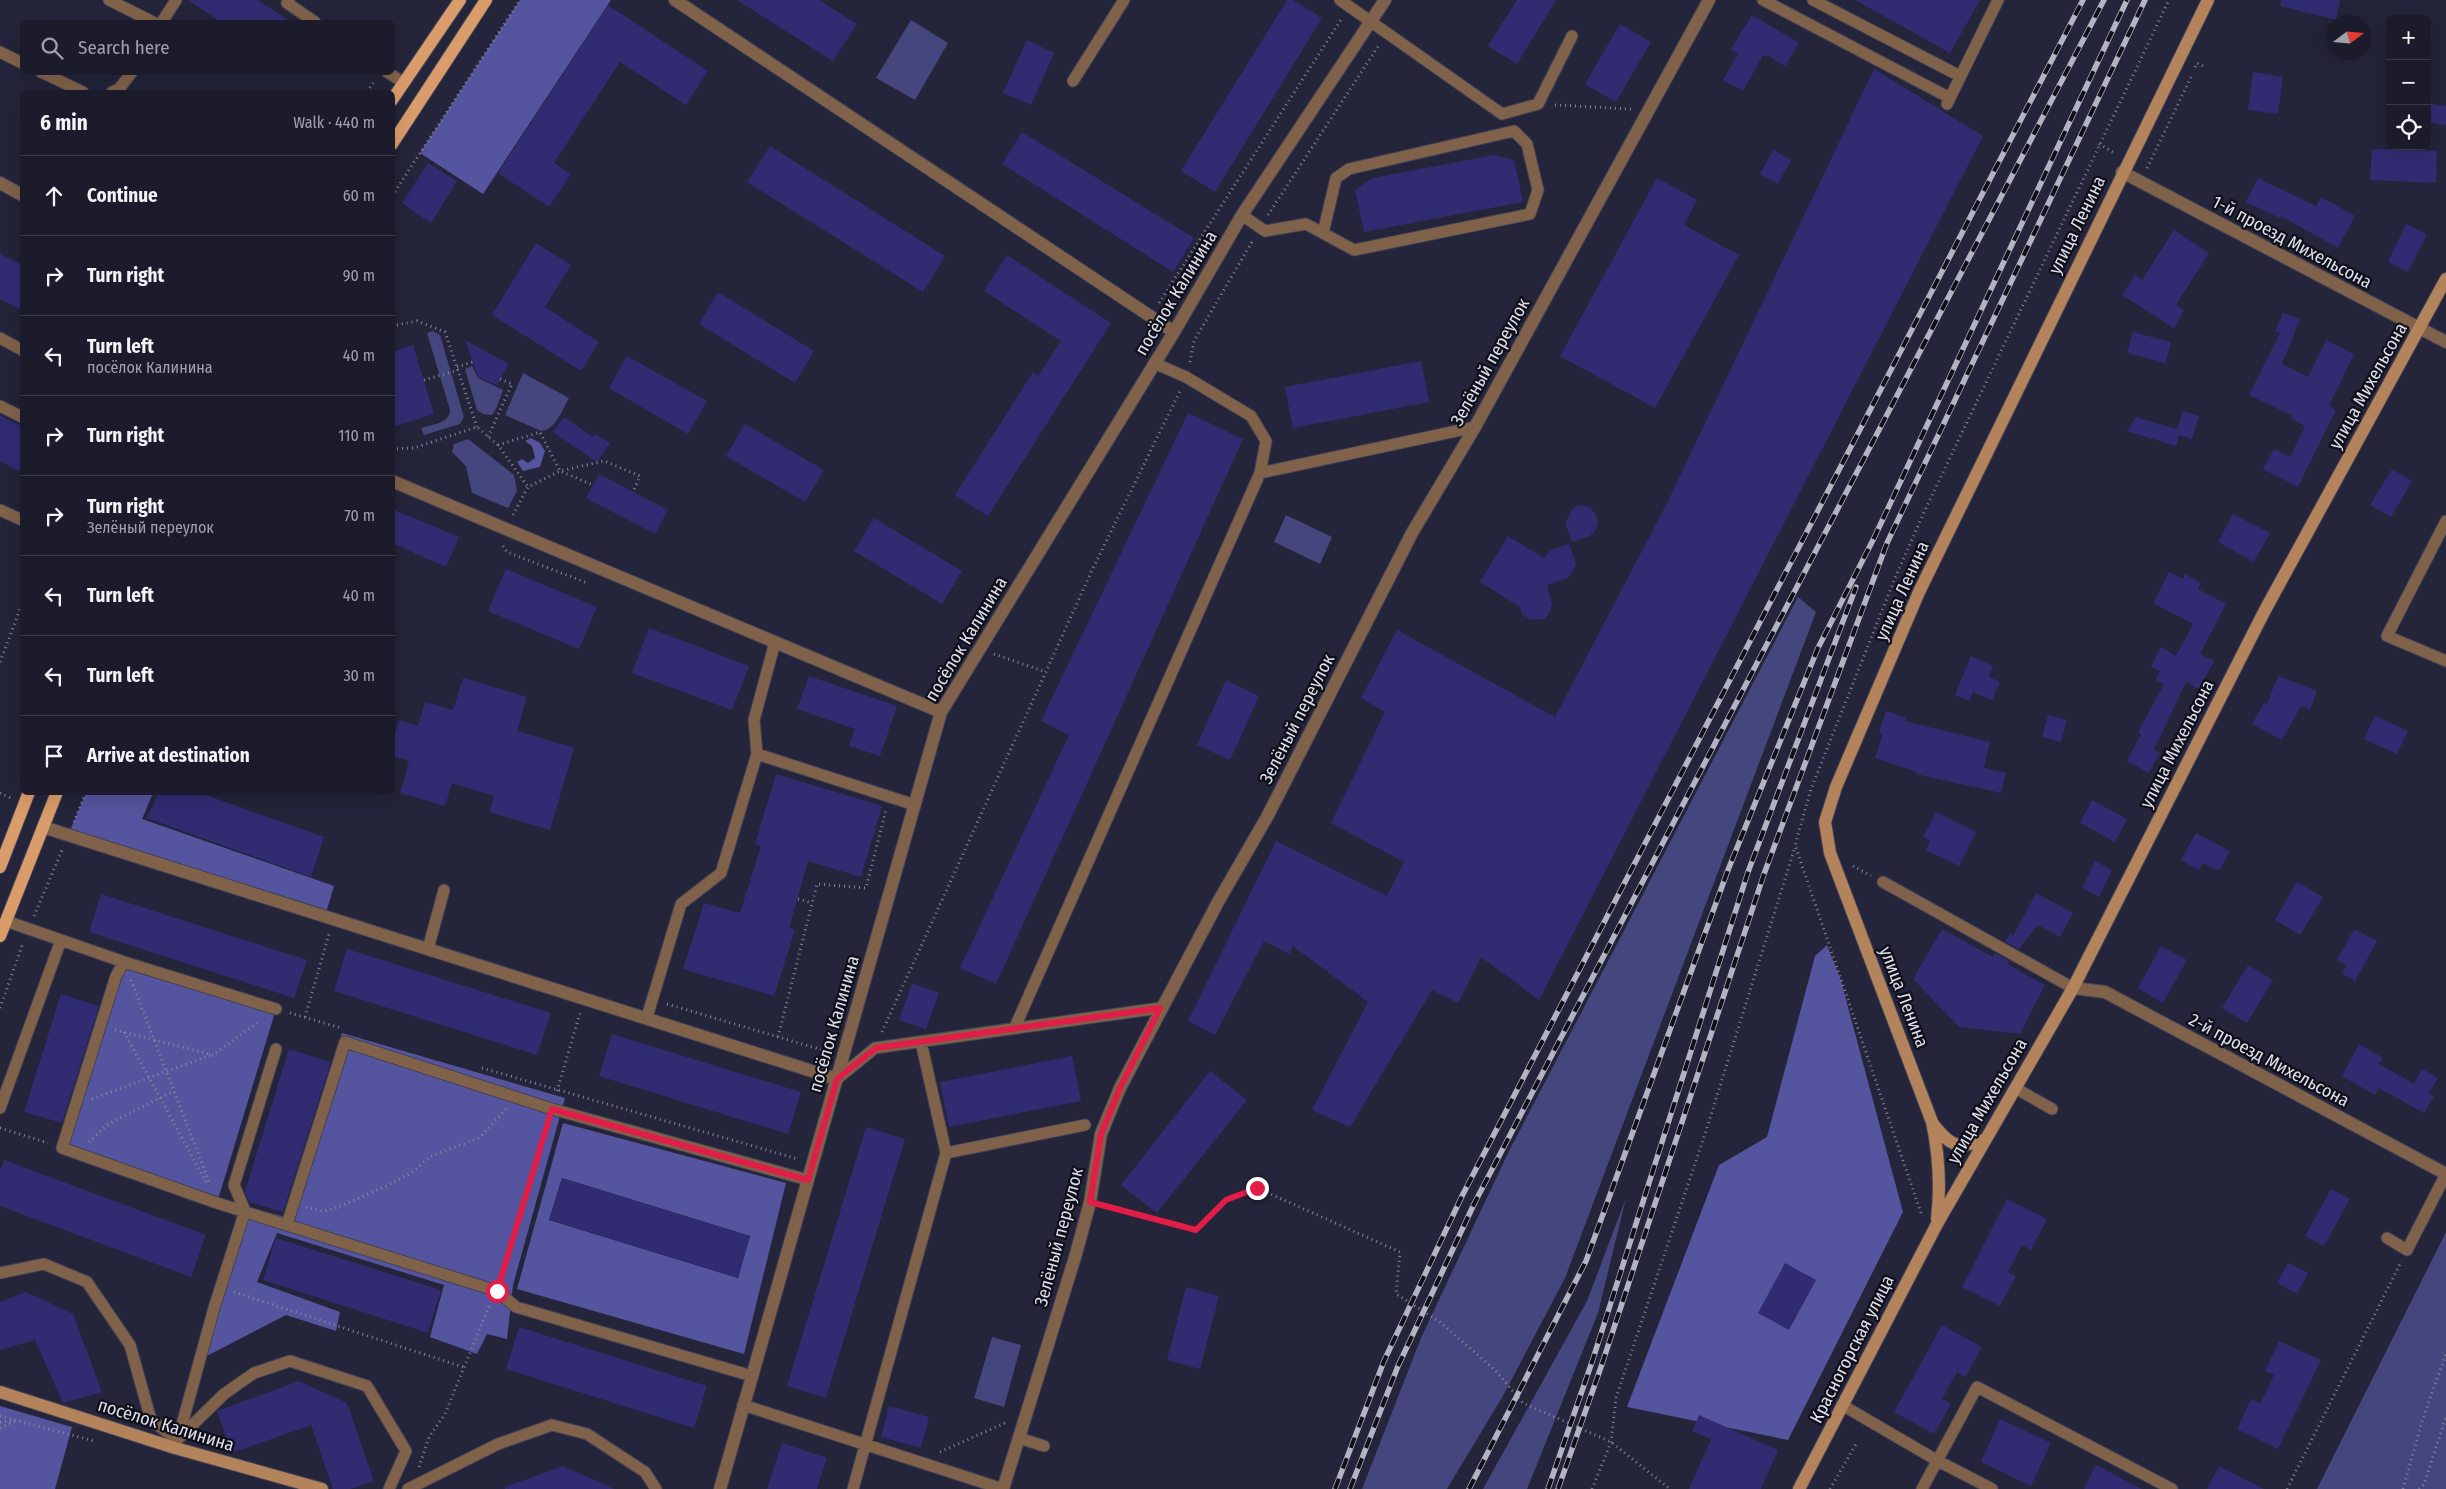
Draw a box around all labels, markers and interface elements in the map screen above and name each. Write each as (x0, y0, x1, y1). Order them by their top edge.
north arrow (2326, 15, 2371, 60)
map controls (2386, 15, 2431, 150)
button: + (2386, 15, 2431, 60)
search box (20, 20, 395, 75)
icon: search (38, 34, 66, 62)
text: Search here (78, 36, 170, 59)
button: − (2386, 60, 2431, 105)
button: locate (2386, 105, 2431, 150)
text: 6 min (40, 110, 88, 136)
text: Walk · 440 m (293, 113, 375, 132)
street label: улица Ленина (2044, 172, 2110, 278)
icon: ahead (40, 182, 68, 210)
text: Continue (87, 184, 158, 207)
text: 60 m (343, 186, 375, 205)
street label: 1-й проезд Михельсона (2208, 191, 2376, 293)
street label: посёлок Калинина (1130, 227, 1222, 359)
icon: right (40, 262, 68, 290)
text: Turn right (87, 264, 164, 287)
text: 90 m (343, 266, 375, 285)
street label: Зелёный переулок (1446, 294, 1534, 430)
street label: улица Михельсона (2324, 319, 2412, 453)
text: Turn left (87, 335, 154, 358)
icon: left (40, 342, 68, 370)
text: 40 m (343, 346, 375, 365)
text: посёлок Калинина (87, 358, 213, 377)
icon: right (40, 422, 68, 450)
text: Turn right (87, 424, 164, 447)
text: 110 m (338, 426, 375, 445)
text: Turn right (87, 495, 164, 518)
icon: right (40, 502, 68, 530)
text: 70 m (344, 506, 375, 525)
text: Зелёный переулок (87, 518, 214, 537)
street label: улица Ленина (1870, 538, 1934, 644)
street label: посёлок Калинина (920, 573, 1012, 705)
icon: left (40, 582, 68, 610)
text: Turn left (87, 584, 154, 607)
text: 40 m (343, 586, 375, 605)
street label: Зелёный переулок (1255, 650, 1339, 788)
icon: left (40, 662, 68, 690)
text: Turn left (87, 664, 154, 687)
text: 30 m (343, 666, 375, 685)
street label: улица Михельсона (2135, 676, 2219, 812)
icon: arrive (40, 742, 68, 770)
text: Arrive at destination (87, 744, 250, 767)
street label: улица Ленина (1875, 943, 1933, 1051)
street label: посёлок Калинина (804, 953, 864, 1095)
street label: 2-й проезд Михельсона (2185, 1008, 2353, 1112)
street label: улица Михельсона (1942, 1034, 2032, 1168)
street label: Зелёный переулок (1030, 1165, 1088, 1309)
route end (1246, 1177, 1269, 1200)
street label: Красногорская улица (1805, 1271, 1899, 1427)
route start (486, 1280, 509, 1303)
street label: посёлок Калинина (95, 1394, 237, 1456)

